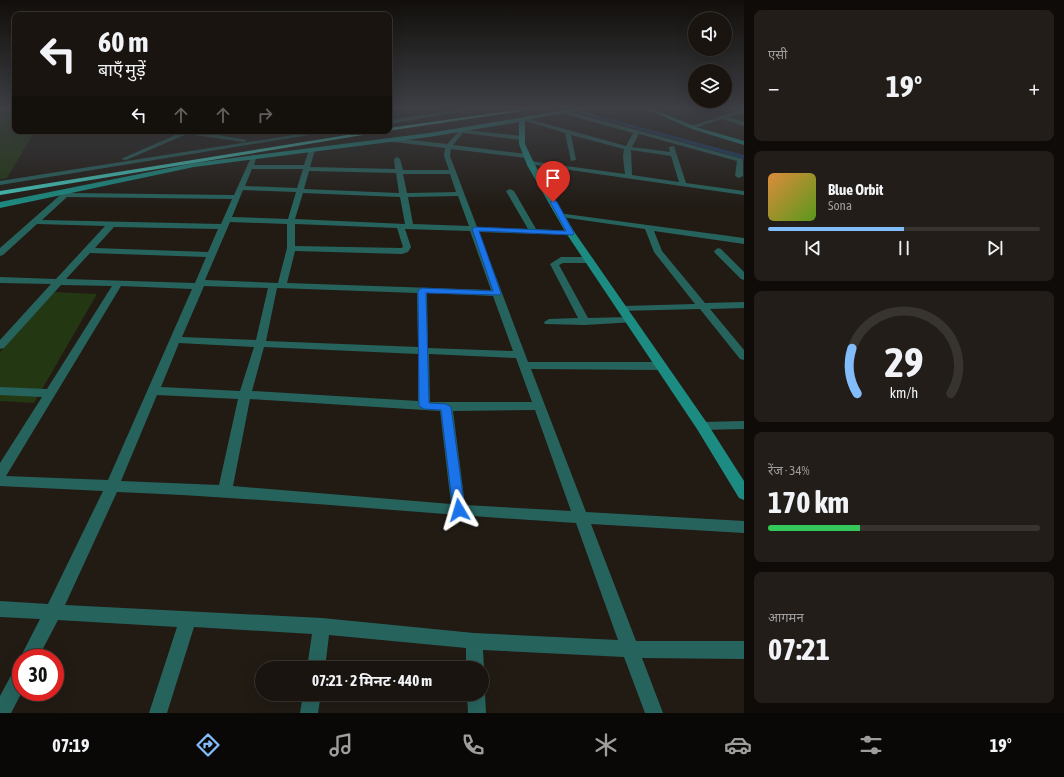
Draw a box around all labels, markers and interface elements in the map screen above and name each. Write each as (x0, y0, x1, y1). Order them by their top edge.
map controls (688, 12, 732, 108)
button: sound (688, 12, 732, 56)
text: 60 m (98, 26, 148, 58)
icon: left (32, 28, 84, 80)
text: एसी (768, 47, 787, 62)
text: बाएँ मुड़ें (98, 59, 146, 80)
button: layers (688, 64, 732, 108)
text: 19° (886, 69, 922, 103)
text: − (768, 74, 779, 100)
text: + (1029, 74, 1040, 100)
icon: left (128, 104, 150, 126)
icon: ahead (170, 104, 192, 126)
icon: ahead (212, 104, 234, 126)
icon: right (254, 104, 276, 126)
pin (536, 161, 570, 202)
icon: arrive (542, 167, 564, 189)
text: Blue Orbit (828, 181, 883, 198)
text: Sona (828, 198, 852, 213)
icon: previous (802, 237, 824, 259)
icon: pause (893, 237, 915, 259)
icon: next (984, 237, 1006, 259)
text: 29 (884, 338, 924, 386)
text: km/h (890, 385, 918, 401)
text: रेंज · 34% (768, 463, 810, 478)
text: 170 km (768, 485, 849, 519)
position arrow (438, 489, 480, 531)
text: आगमन (768, 610, 804, 625)
text: 07:21 (768, 632, 830, 666)
speed limit sign: 30 (12, 649, 64, 701)
text: 07:21 · 2 मिनट · 440 m (312, 672, 432, 689)
icon: directions (194, 731, 222, 759)
icon: music (327, 731, 355, 759)
icon: phone (459, 731, 487, 759)
icon: climate (592, 731, 620, 759)
icon: car (724, 731, 752, 759)
icon: filters (857, 731, 885, 759)
text: 07:19 (52, 735, 89, 756)
text: 19° (990, 735, 1012, 756)

